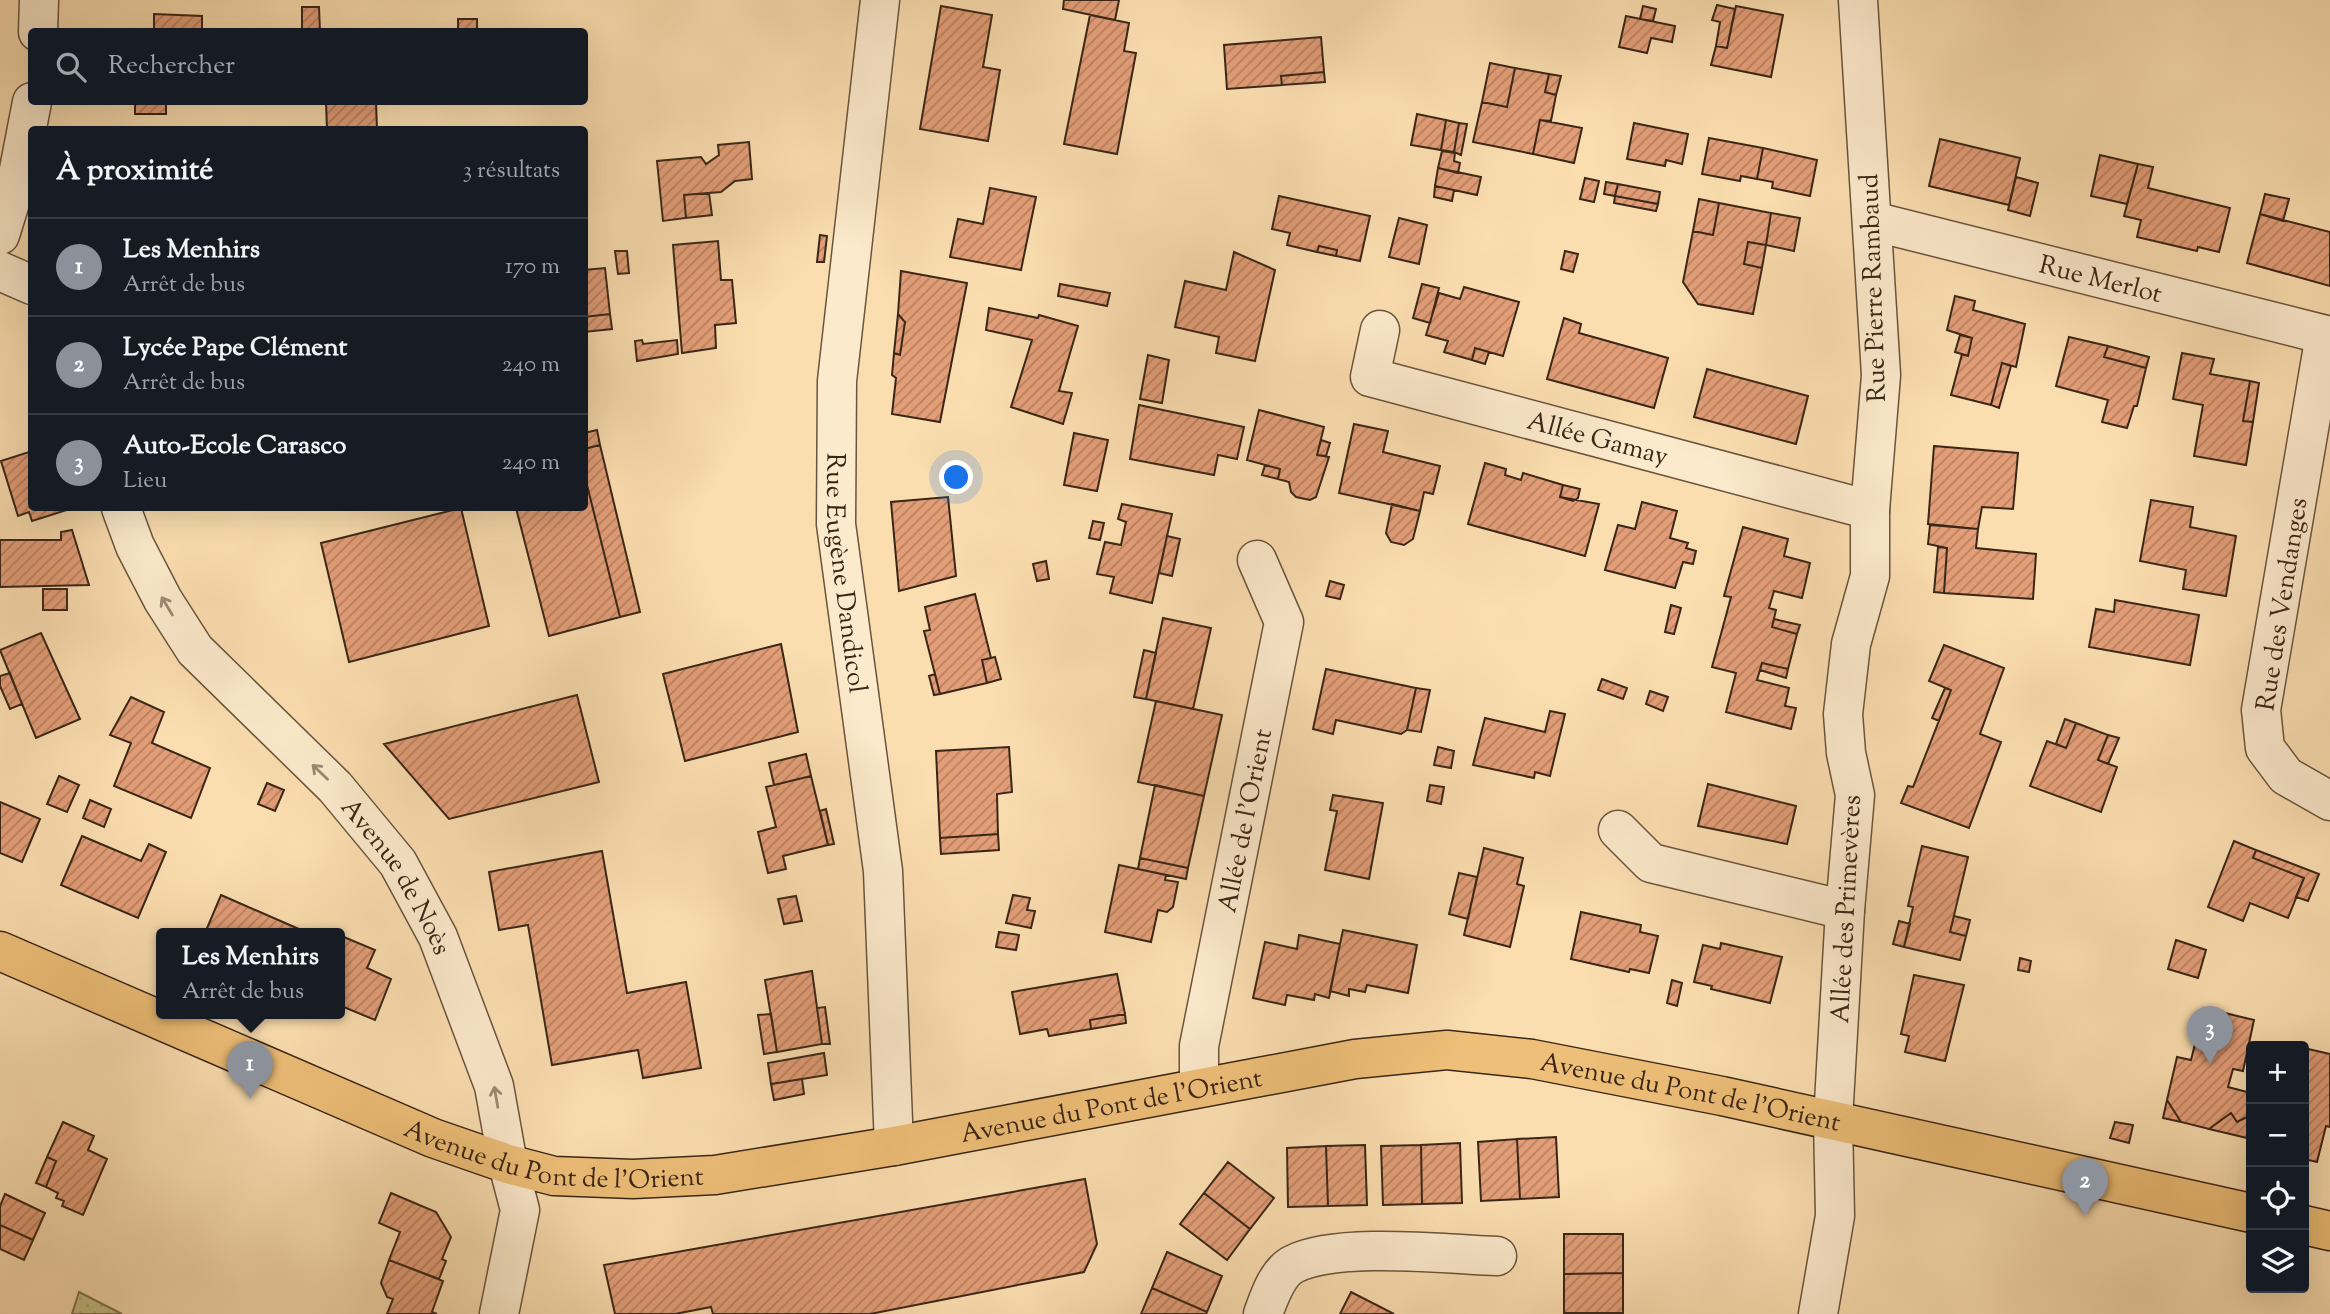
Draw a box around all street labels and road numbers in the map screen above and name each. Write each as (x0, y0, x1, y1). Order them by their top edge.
street label: Rue Pierre Rambaud (1852, 173, 1897, 403)
street label: Rue Merlot (2035, 248, 2166, 314)
street label: Allée Gamay (1523, 404, 1672, 477)
street label: Rue Eugène Dandicol (815, 453, 875, 696)
street label: Rue des Vendanges (2248, 495, 2319, 714)
street label: Allée de l'Orient (1210, 726, 1283, 916)
street label: Avenue de Noès (331, 791, 459, 961)
street label: Allée des Primevères (1823, 794, 1872, 1024)
street label: Avenue du Pont de l'Orient (1537, 1045, 1844, 1143)
street label: Avenue du Pont de l'Orient (958, 1061, 1266, 1154)
street label: Avenue du Pont de l'Orient (397, 1112, 704, 1200)

